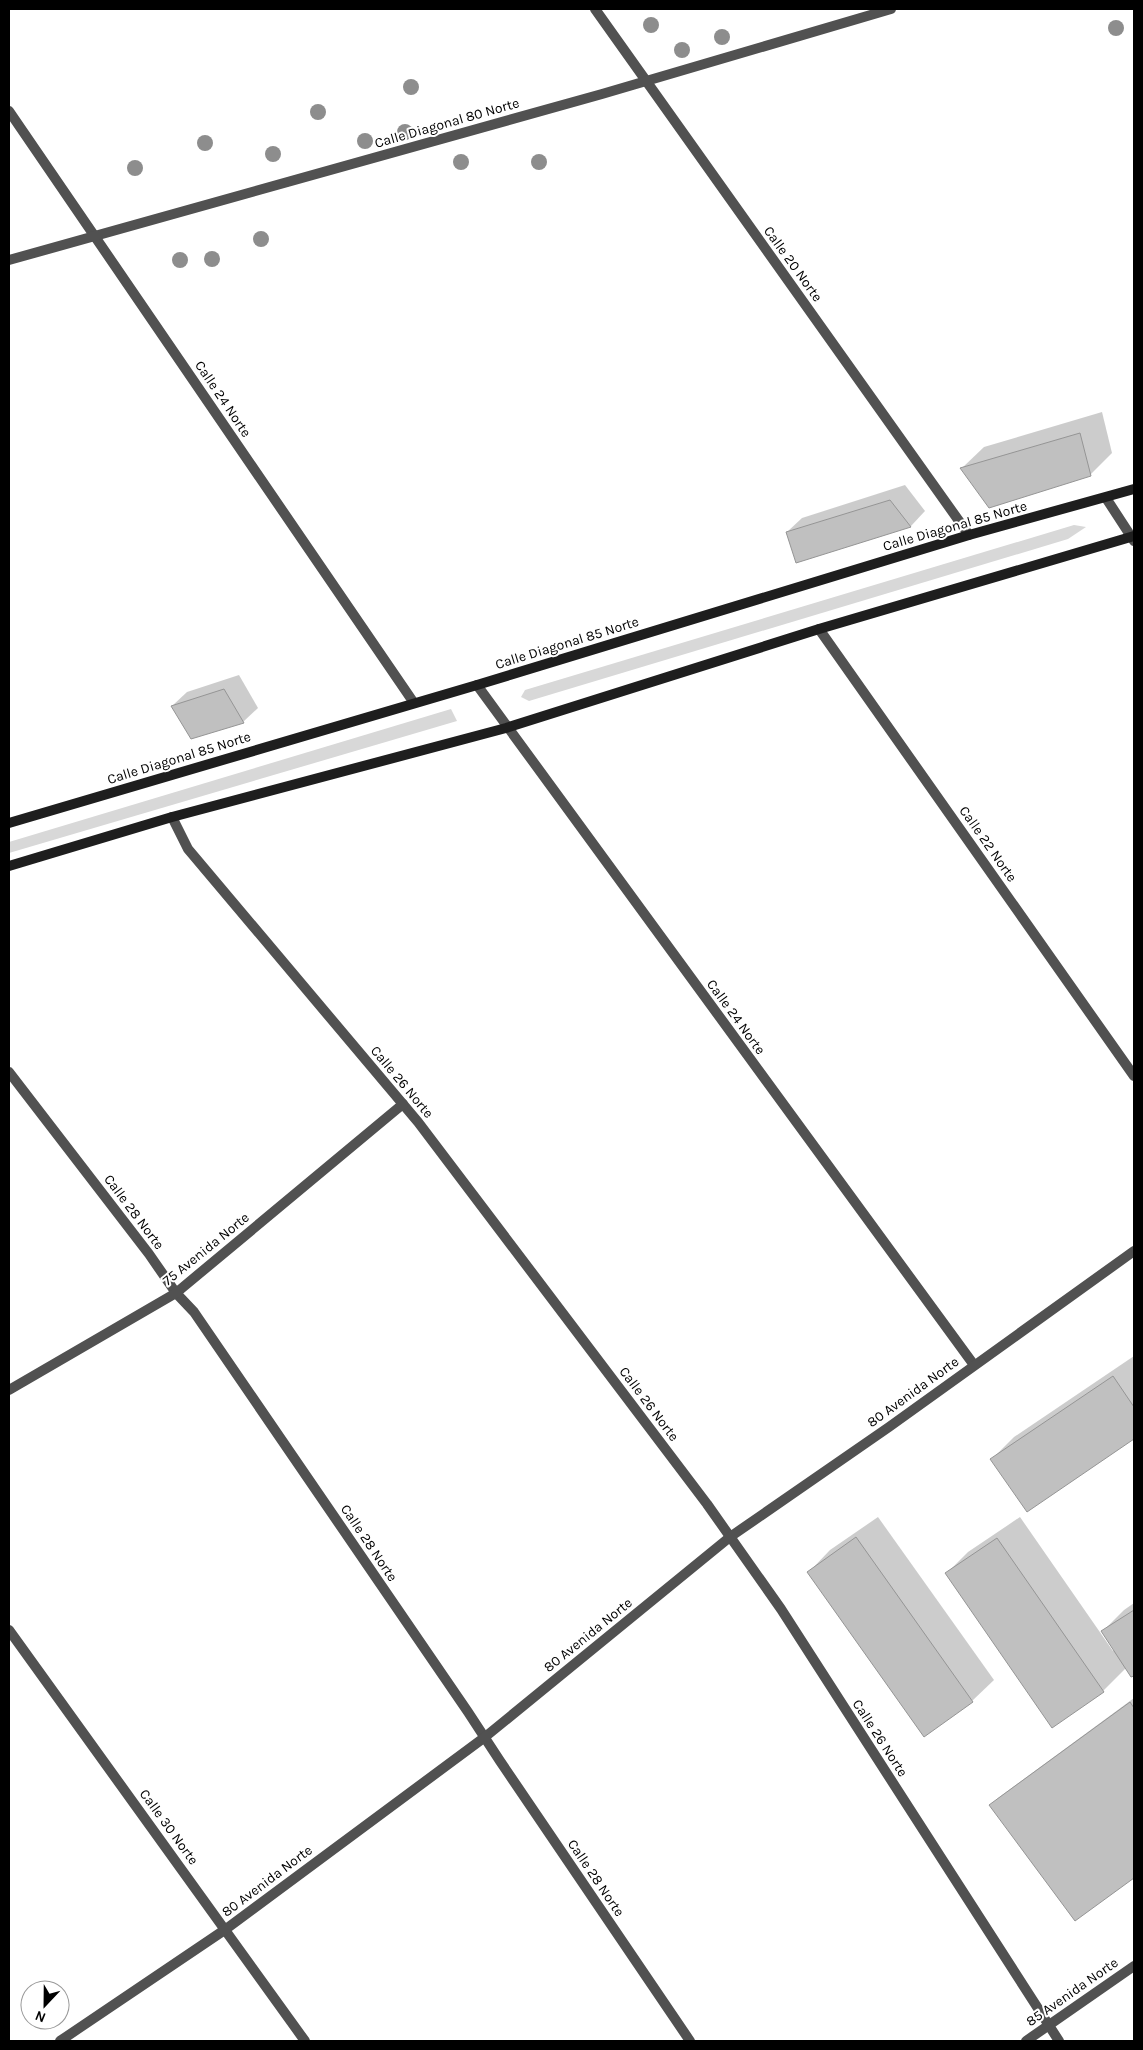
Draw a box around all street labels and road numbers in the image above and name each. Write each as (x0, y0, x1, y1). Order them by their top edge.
street label: Calle Diagonal 80 Norte (373, 94, 521, 152)
street label: Calle 20 Norte (760, 223, 826, 305)
street label: Calle 24 Norte (191, 358, 255, 440)
street label: Calle Diagonal 85 Norte (881, 497, 1029, 555)
street label: Calle Diagonal 85 Norte (493, 613, 641, 673)
street label: Calle Diagonal 85 Norte (105, 728, 253, 788)
street label: Calle 22 Norte (956, 803, 1020, 885)
street label: Calle 24 Norte (703, 976, 769, 1058)
street label: Calle 26 Norte (367, 1043, 437, 1121)
street label: Calle 28 Norte (100, 1171, 168, 1253)
street label: 75 Avenida Norte (159, 1209, 253, 1289)
street label: 80 Avenida Norte (864, 1353, 962, 1431)
street label: Calle 26 Norte (615, 1363, 683, 1445)
street label: Calle 28 Norte (337, 1501, 401, 1585)
street label: 80 Avenida Norte (540, 1594, 636, 1676)
street label: Calle 26 Norte (849, 1696, 911, 1780)
street label: Calle 30 Norte (136, 1786, 202, 1868)
street label: Calle 28 Norte (564, 1836, 628, 1920)
street label: 80 Avenida Norte (218, 1841, 316, 1921)
street label: 85 Avenida Norte (1023, 1954, 1121, 2030)

